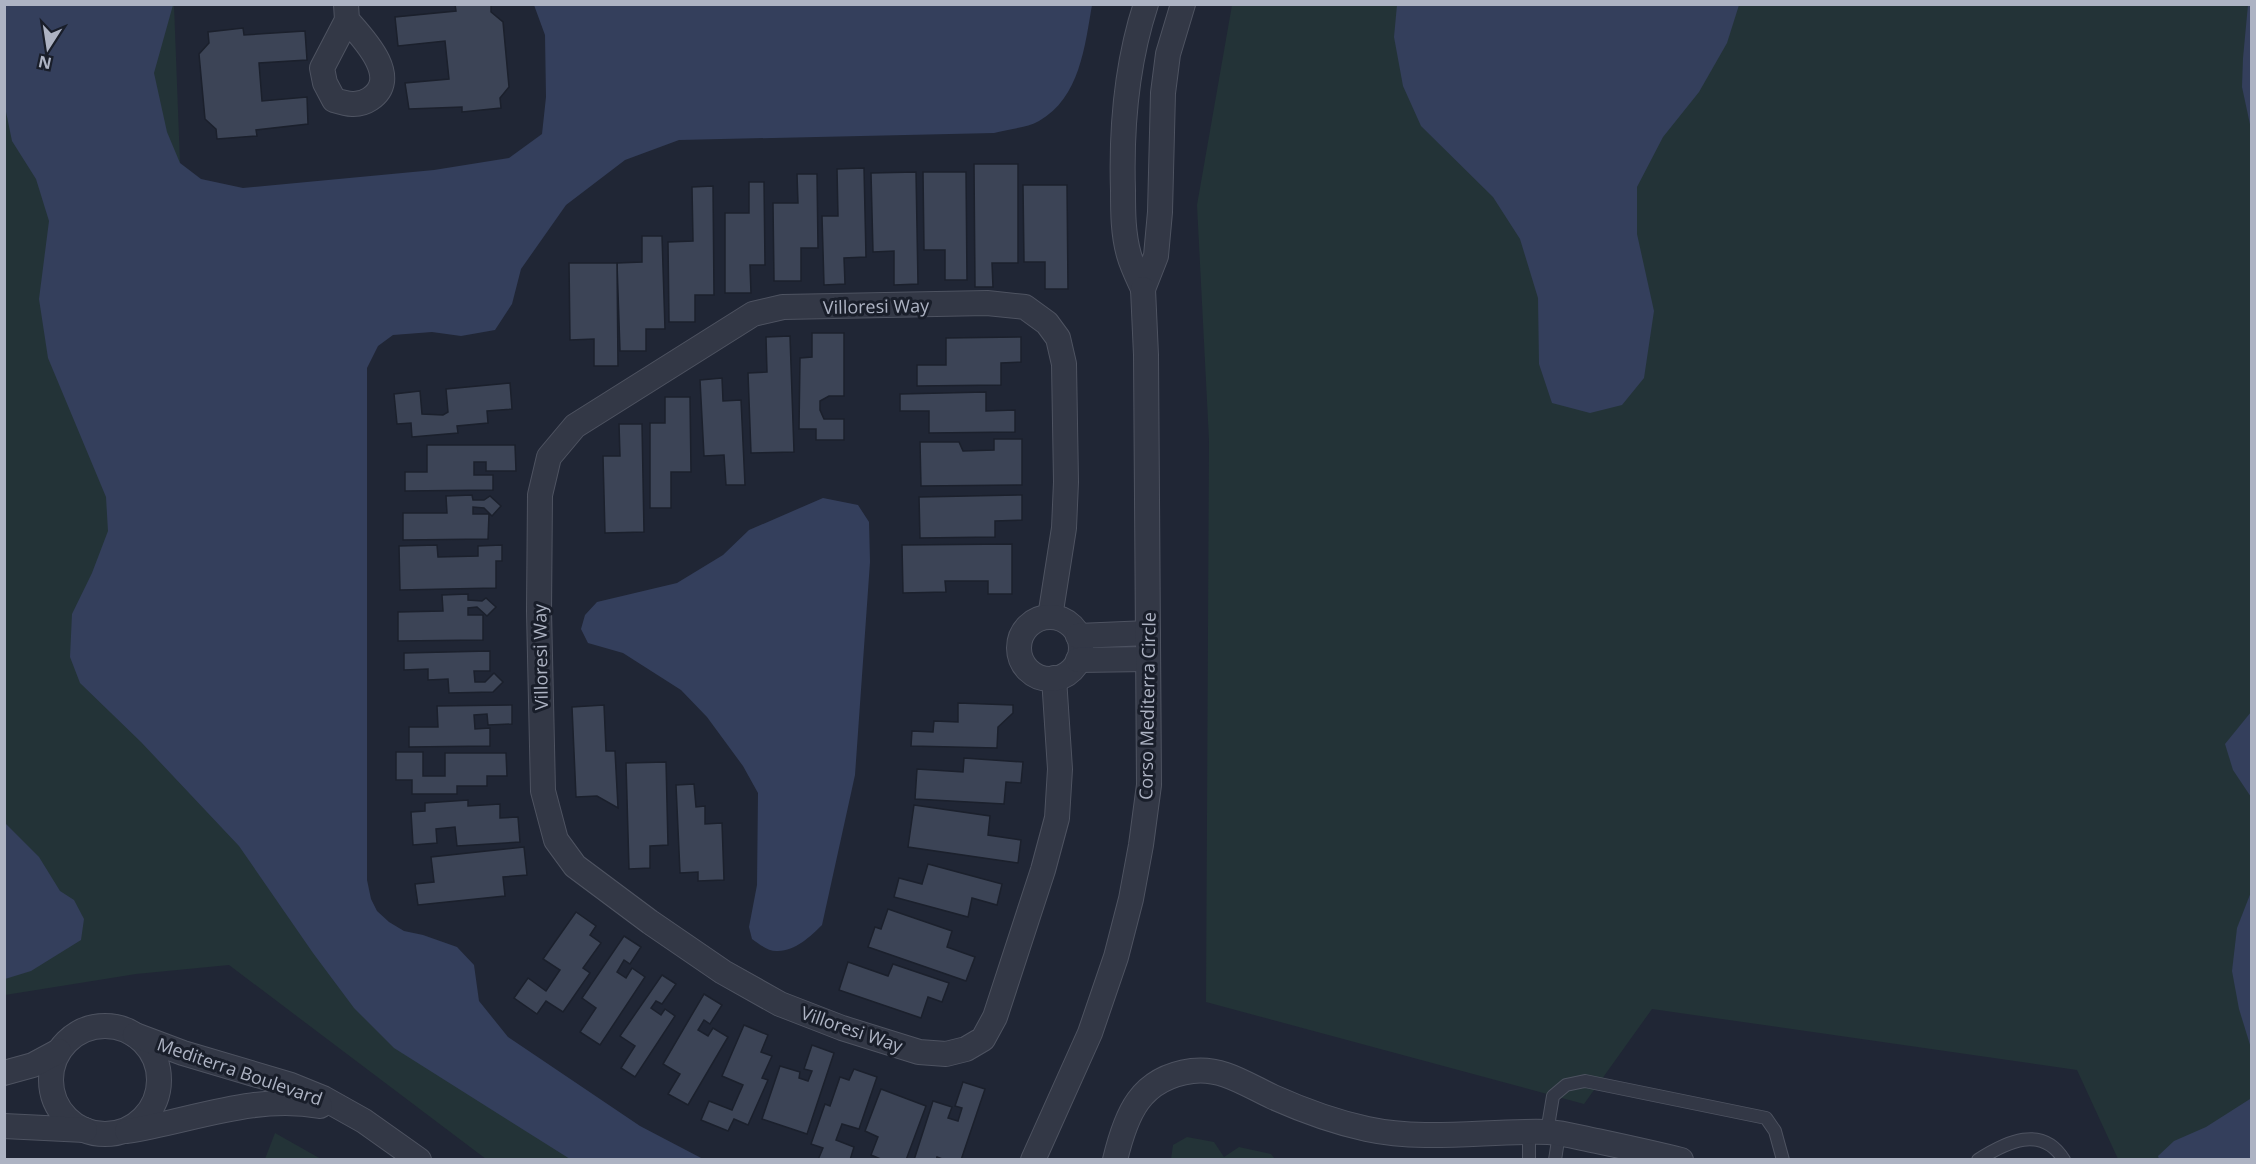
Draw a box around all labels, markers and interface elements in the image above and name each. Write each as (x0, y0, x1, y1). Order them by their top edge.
north arrow (18, 18, 78, 78)
text: N (36, 51, 54, 75)
street label: Villoresi Way (823, 293, 930, 319)
street label: Villoresi Way (527, 603, 553, 710)
street label: Corso Mediterra Circle (1133, 612, 1161, 800)
street label: Villoresi Way (798, 1000, 907, 1058)
street label: Mediterra Boulevard (154, 1031, 326, 1111)

